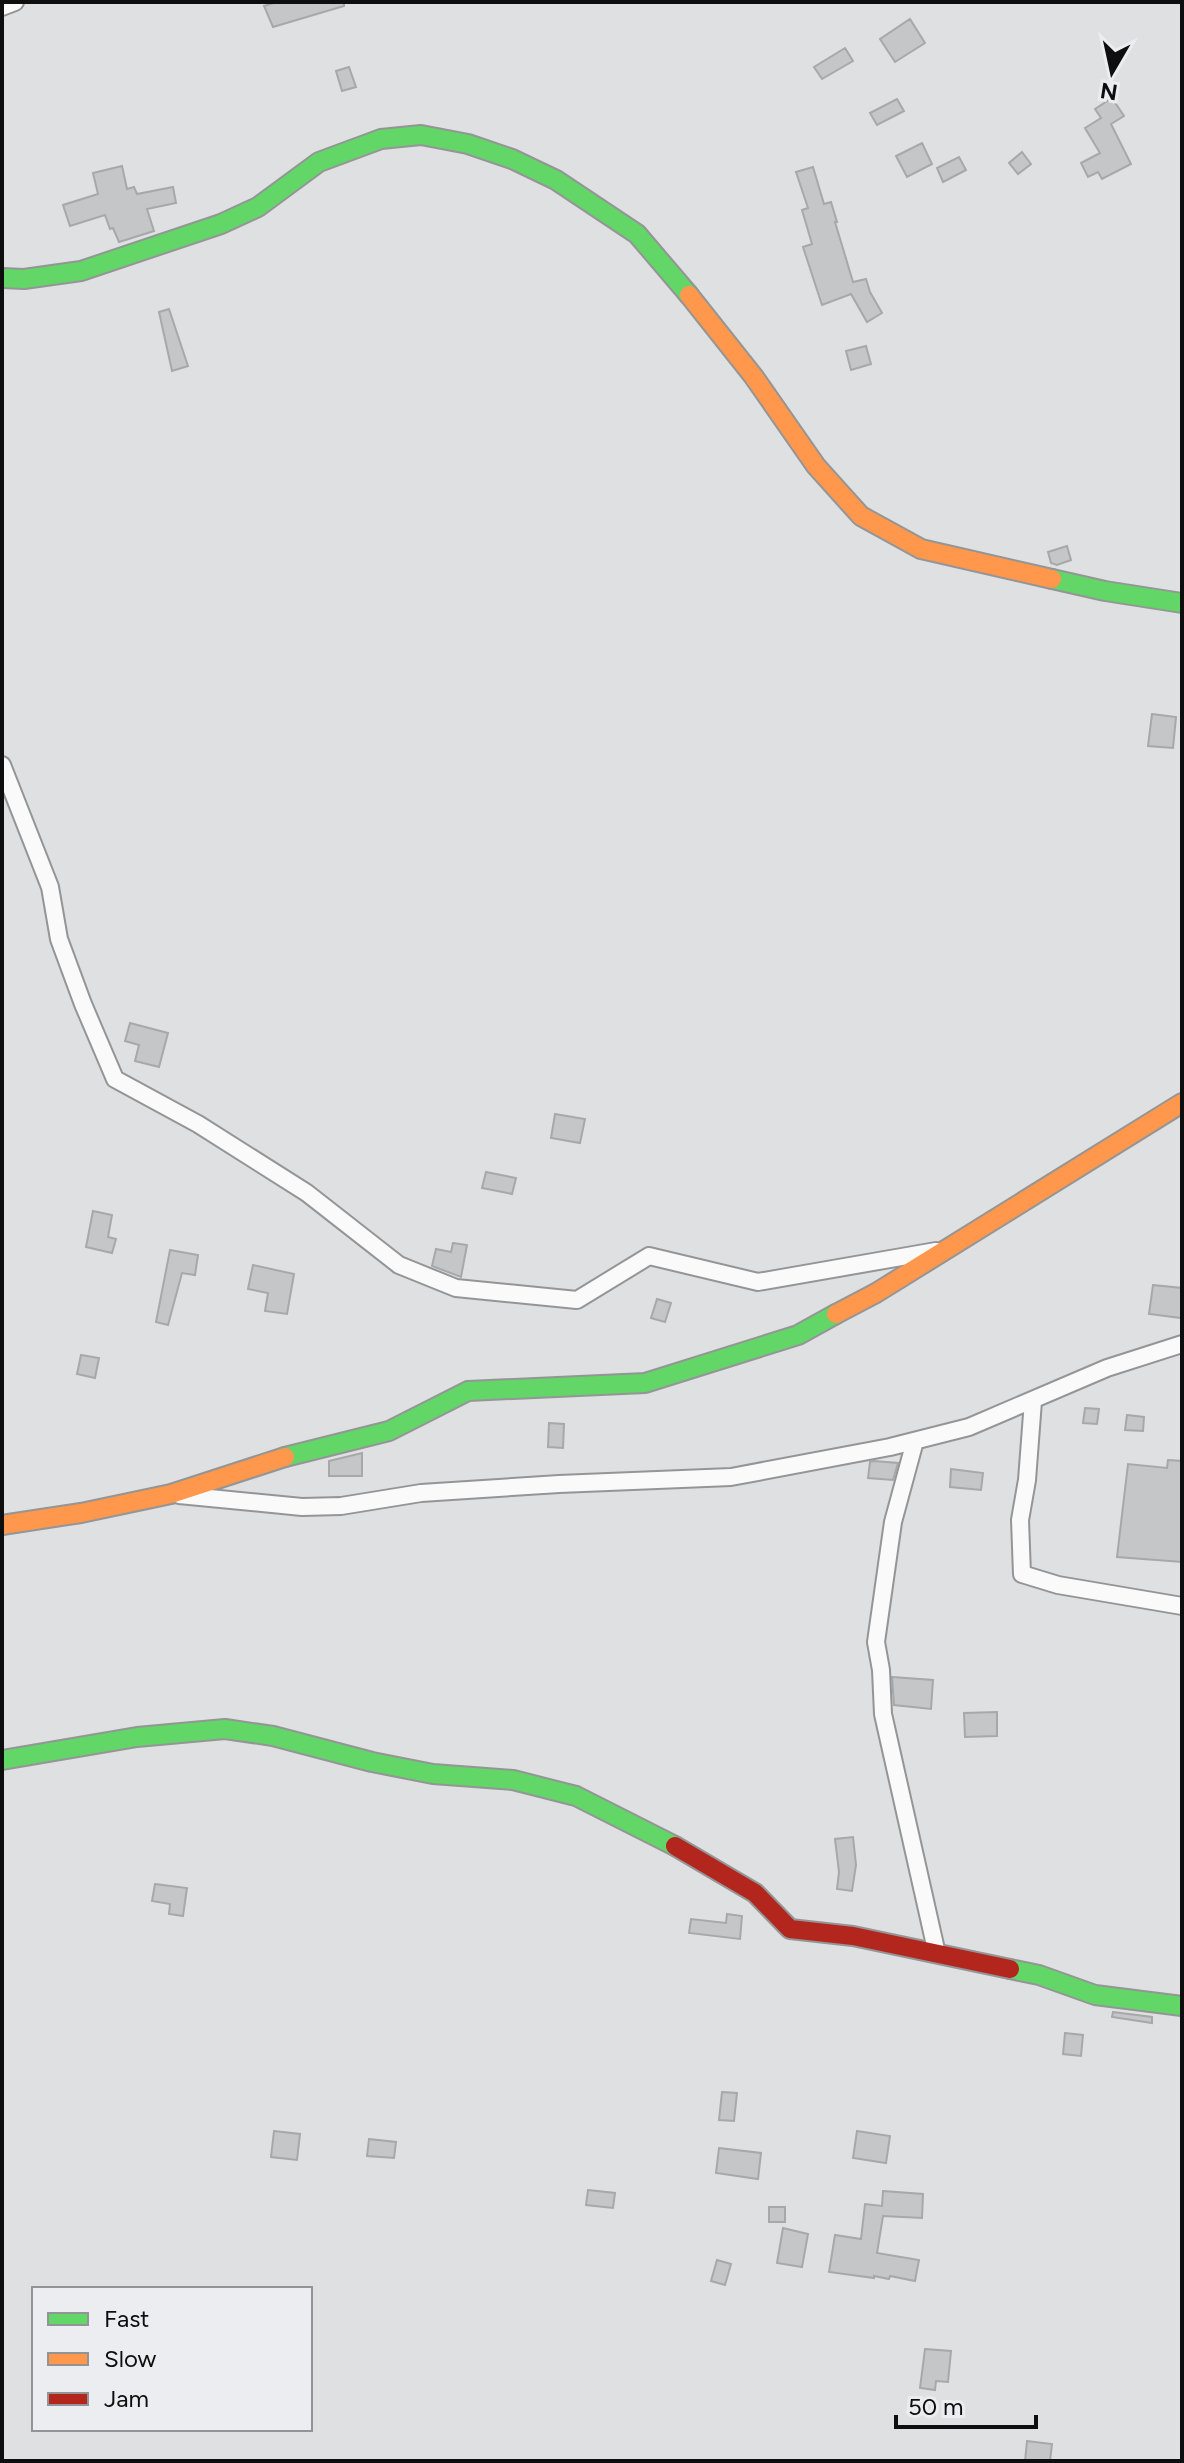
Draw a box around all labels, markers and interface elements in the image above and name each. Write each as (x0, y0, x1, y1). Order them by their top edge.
north arrow (1072, 32, 1152, 112)
text: N (1098, 77, 1119, 106)
legend (32, 2287, 312, 2431)
text: Fast (104, 2304, 149, 2333)
text: Slow (104, 2344, 157, 2373)
scale bar (896, 2379, 1036, 2429)
text: Jam (104, 2384, 149, 2413)
text: 50 m (908, 2392, 964, 2421)

